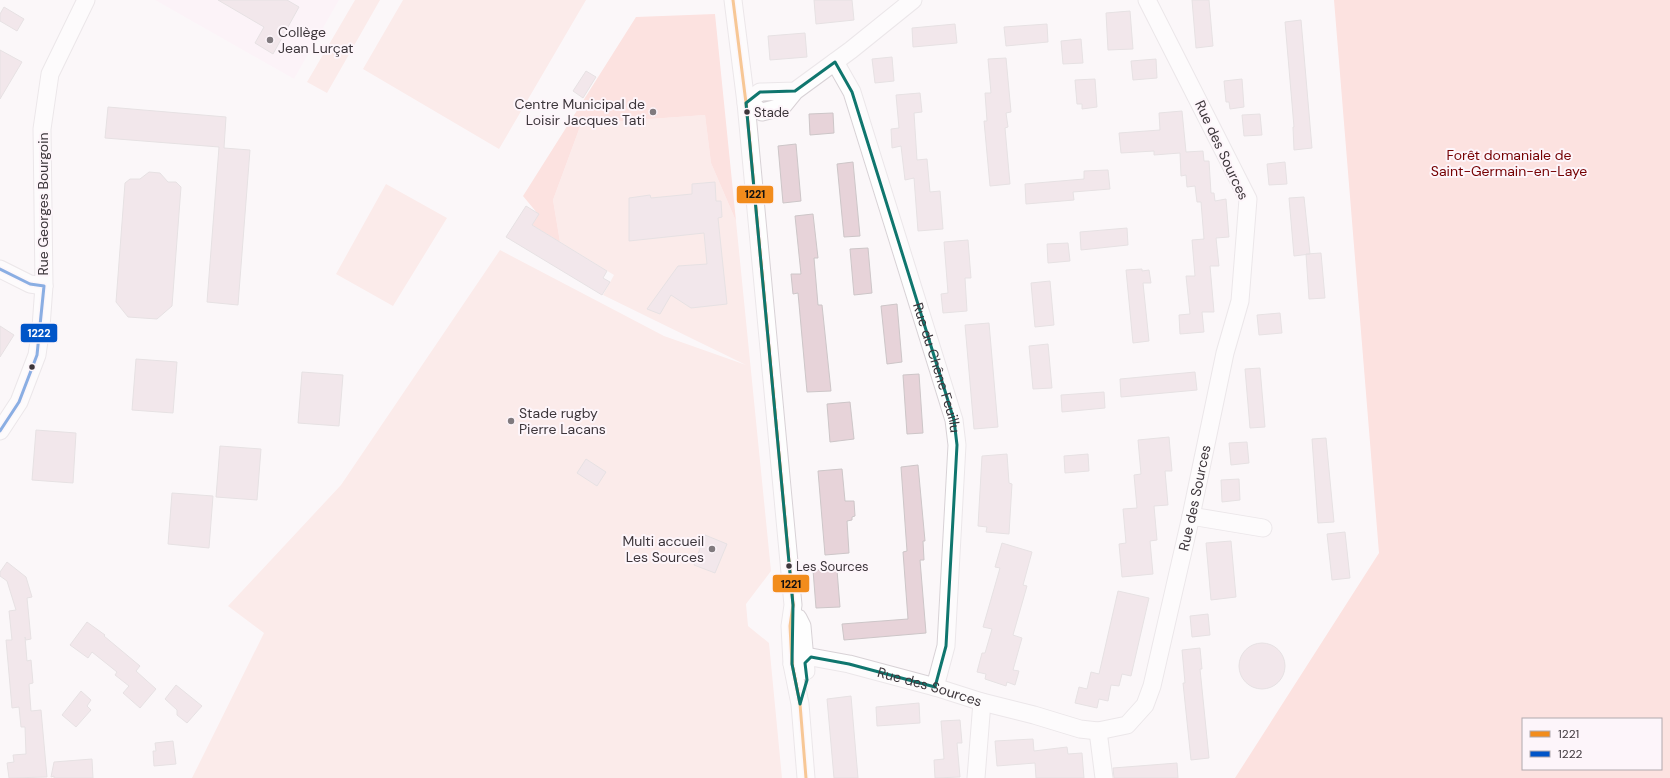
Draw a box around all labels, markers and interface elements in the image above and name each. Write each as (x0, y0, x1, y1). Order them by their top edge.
place label: Collège Jean Lurçat (278, 23, 354, 57)
marker: Collège Jean Lurçat (265, 35, 275, 45)
place label: Centre Municipal de Loisir Jacques Tati (514, 95, 645, 129)
street label: Rue des Sources (1191, 97, 1253, 203)
place label: Stade (754, 104, 789, 121)
marker: Centre Municipal de Loisir Jacques Tati (648, 107, 658, 117)
marker: Stade (742, 107, 752, 117)
street label: Rue Georges Bourgoin (34, 132, 52, 276)
park label: Forêt domaniale de Saint-Germain-en-Laye (1431, 146, 1587, 180)
line badge: 1221 (736, 185, 774, 204)
text: 1221 (745, 187, 765, 201)
street label: Rue du Chêne Feuillu (909, 300, 964, 434)
line badge: 1222 (20, 323, 58, 343)
text: 1222 (27, 326, 51, 340)
unlabelled marker (27, 362, 37, 372)
place label: Stade rugby Pierre Lacans (519, 404, 606, 438)
marker: Stade rugby Pierre Lacans (506, 416, 516, 426)
street label: Rue des Sources (1174, 443, 1215, 553)
place label: Multi accueil Les Sources (622, 532, 704, 566)
marker: Multi accueil Les Sources (707, 544, 717, 554)
place label: Les Sources (796, 558, 869, 575)
marker: Les Sources (784, 561, 794, 571)
line badge: 1221 (772, 574, 810, 593)
text: 1221 (781, 577, 801, 591)
street label: Rue des Sources (876, 663, 984, 710)
legend (1522, 718, 1662, 770)
text: 1221 (1558, 726, 1579, 742)
text: 1222 (1558, 746, 1583, 762)

